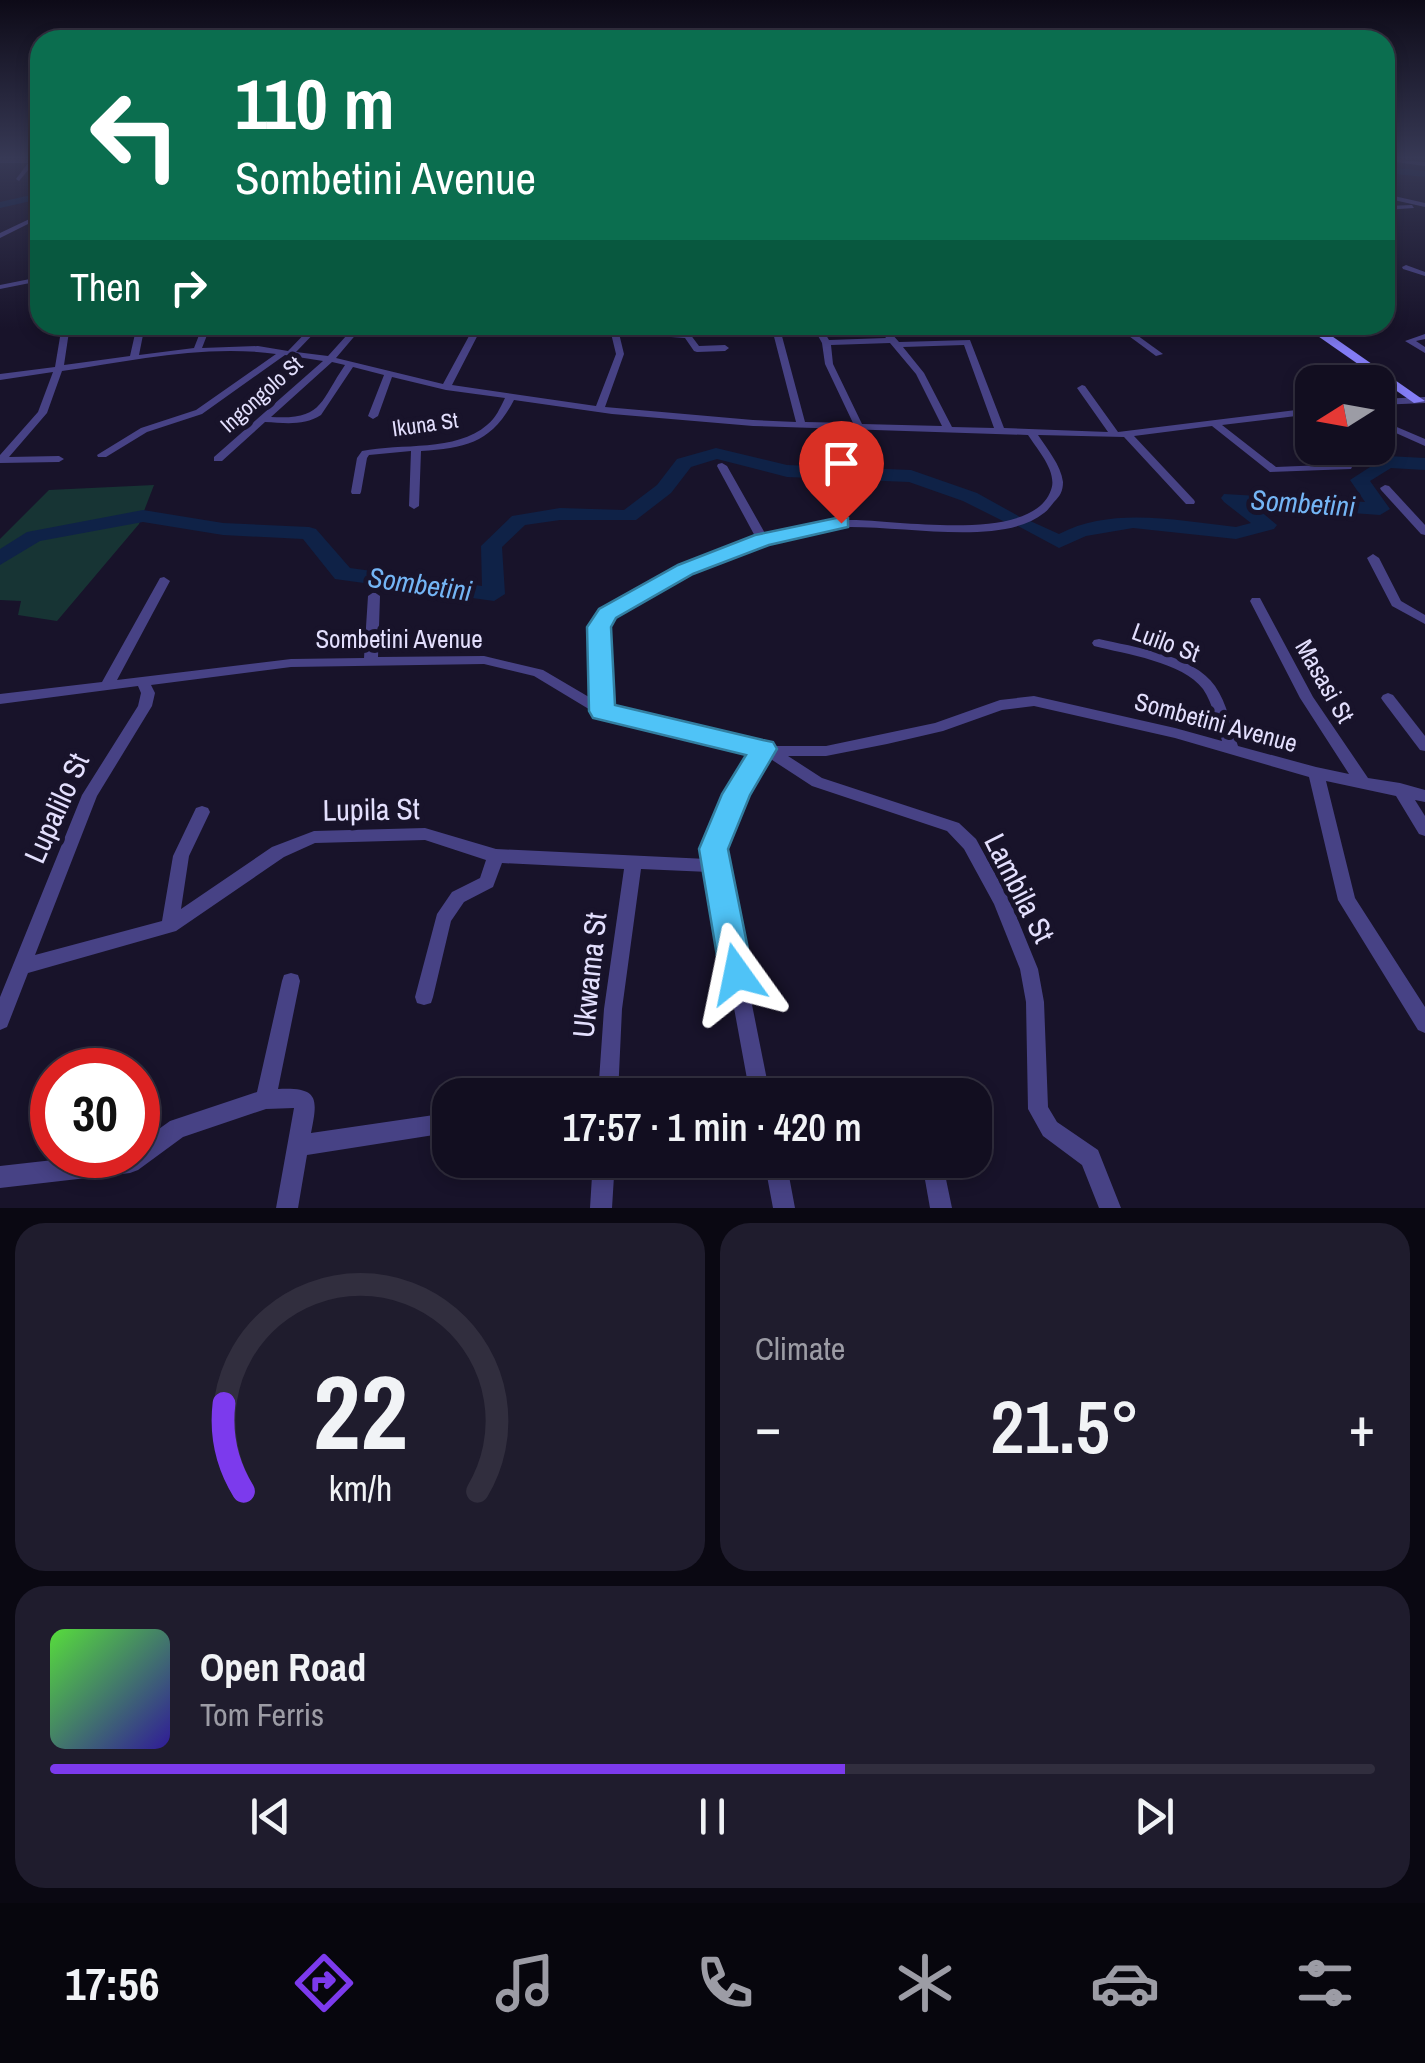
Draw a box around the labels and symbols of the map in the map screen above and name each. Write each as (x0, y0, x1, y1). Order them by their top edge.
street label: Ingongolo St (213, 349, 309, 439)
north arrow (1295, 365, 1395, 465)
street label: Ikuna St (390, 405, 460, 443)
pin (799, 421, 884, 524)
water label: Sombetini (1249, 480, 1357, 526)
water label: Sombetini (366, 558, 475, 610)
street label: Luilo St (1128, 614, 1205, 670)
street label: Sombetini Avenue (315, 622, 483, 656)
street label: Masasi St (1287, 633, 1363, 729)
street label: Sombetini Avenue (1131, 684, 1301, 760)
street label: Lupalilo St (14, 747, 98, 869)
street label: Lupila St (322, 788, 420, 830)
street label: Lambila St (975, 827, 1065, 950)
street label: Ukwama St (563, 910, 615, 1040)
position arrow (685, 922, 789, 1026)
speed limit sign: 30 (30, 1048, 160, 1178)

